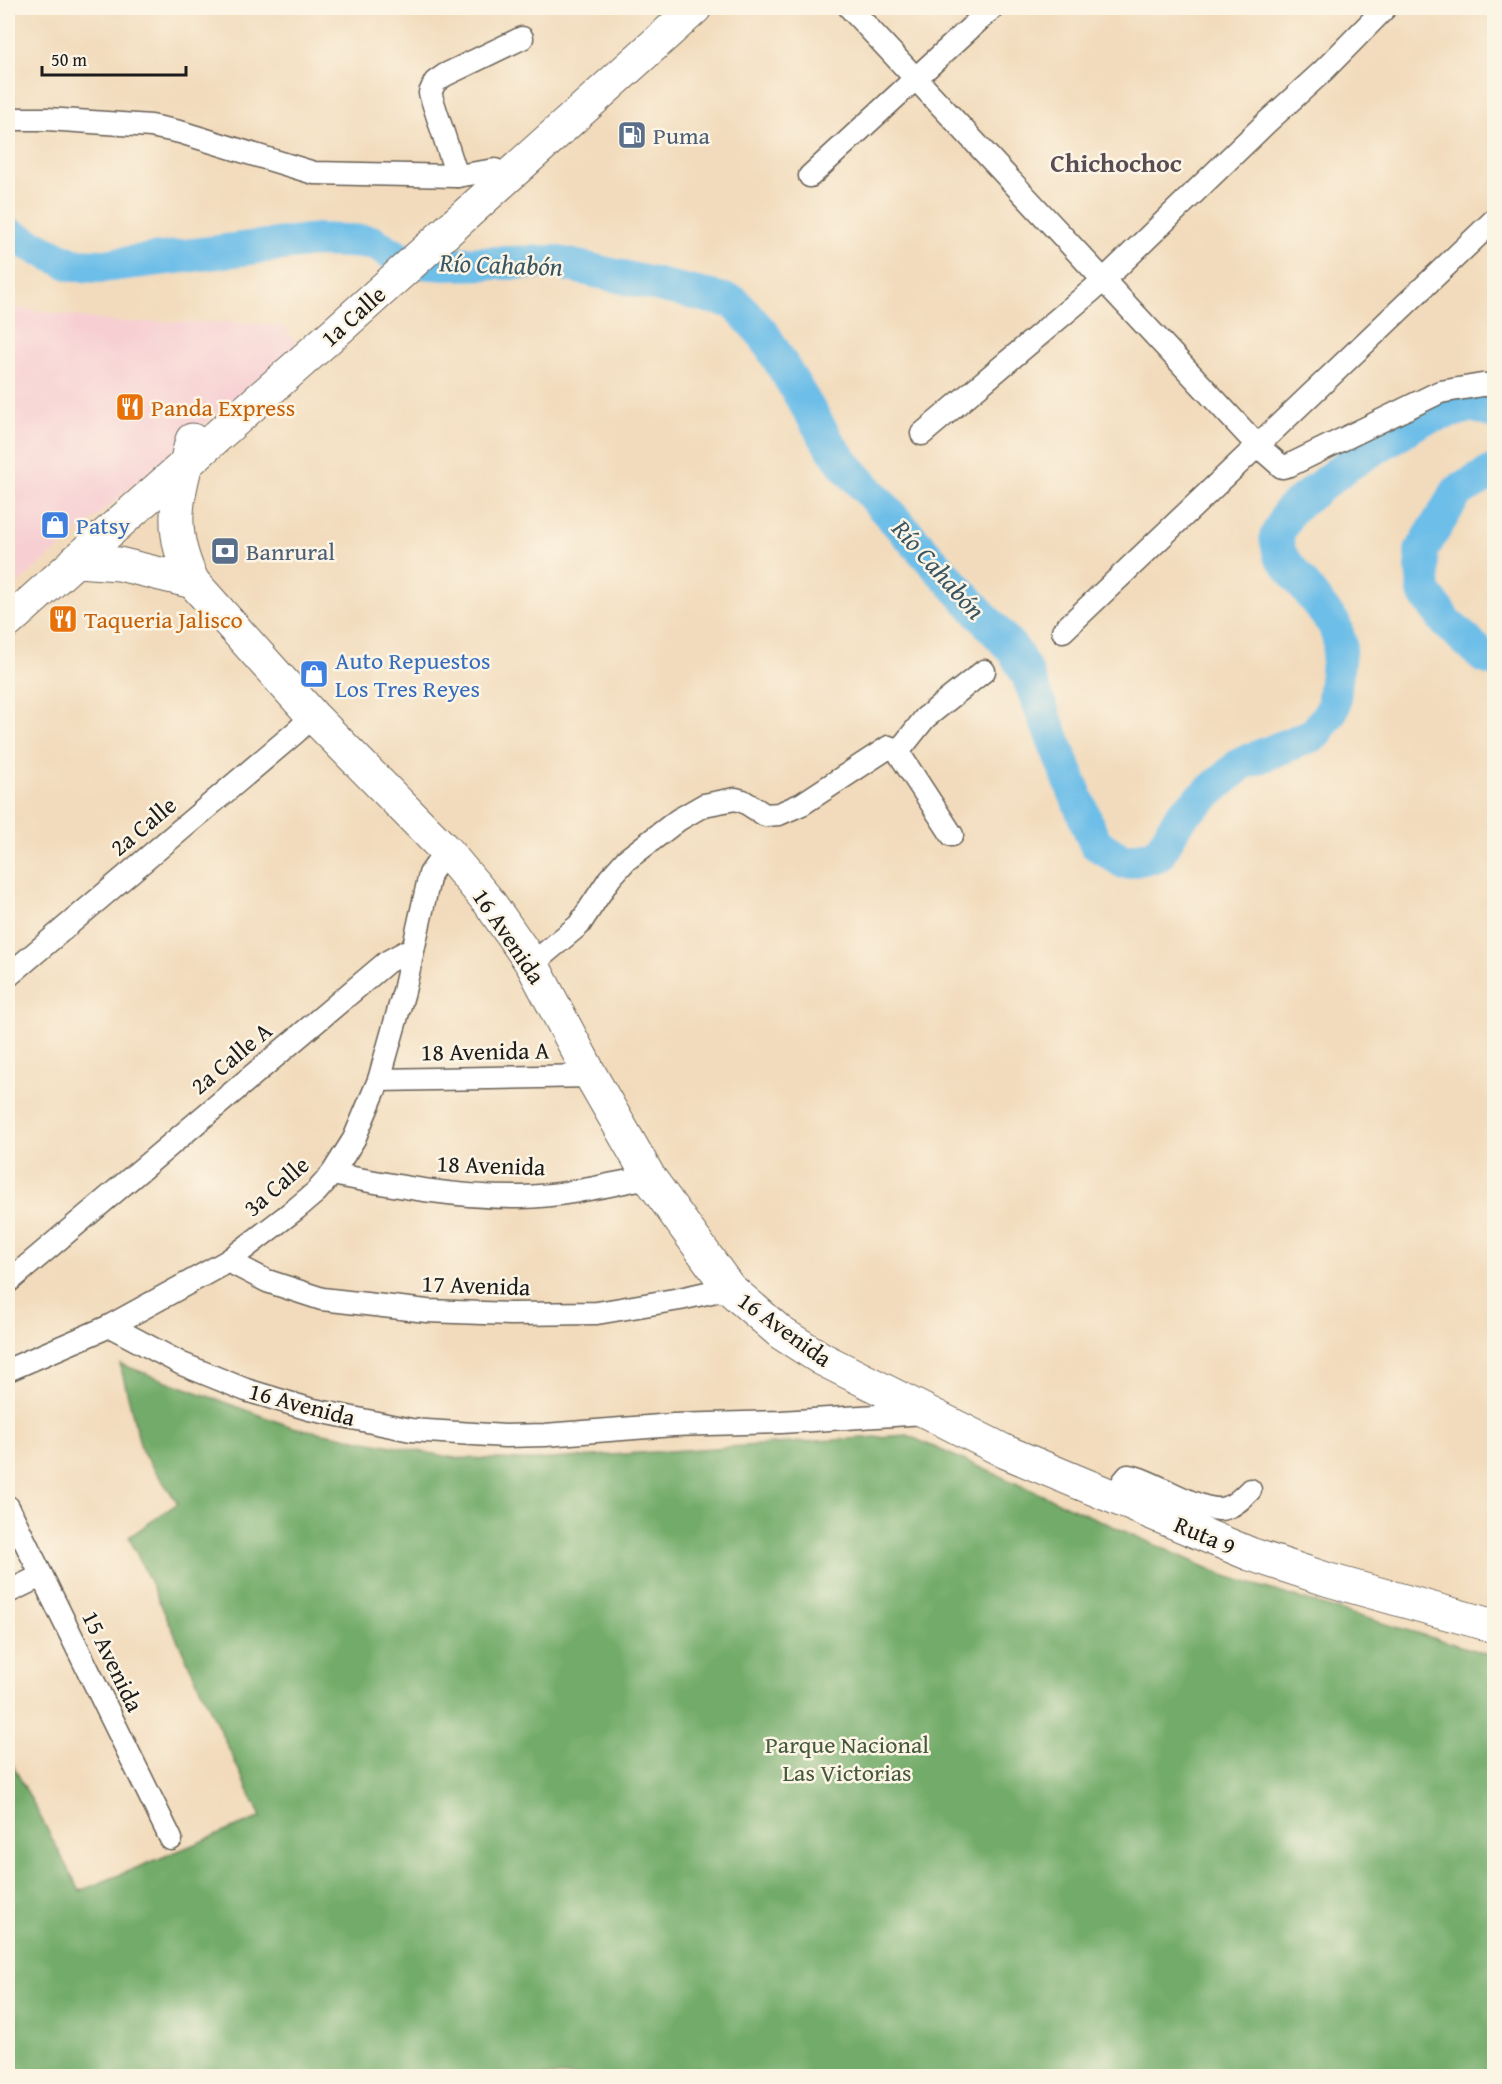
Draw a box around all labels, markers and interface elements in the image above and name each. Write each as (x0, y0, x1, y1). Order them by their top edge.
scale bar (42, 39, 186, 77)
text: 50 m (51, 46, 87, 73)
place label: Puma (653, 118, 710, 153)
fuel station icon: Puma (616, 119, 648, 151)
district label: Chichochoc (1050, 143, 1182, 182)
water label: Río Cahabón (438, 242, 563, 286)
street label: 1a Calle (313, 277, 393, 355)
place label: Panda Express (151, 390, 295, 425)
restaurant icon: Panda Express (114, 391, 146, 423)
place label: Patsy (76, 508, 130, 543)
shop icon: Patsy (39, 509, 71, 541)
water label: Río Cahabón (882, 509, 995, 628)
place label: Banrural (246, 534, 335, 569)
bank icon: Banrural (209, 535, 241, 567)
place label: Taqueria Jalisco (84, 602, 243, 637)
restaurant icon: Taqueria Jalisco (47, 603, 79, 635)
place label: Auto Repuestos Los Tres Reyes (335, 643, 491, 706)
shop icon: Auto Repuestos Los Tres Reyes (298, 658, 330, 690)
street label: 2a Calle (102, 788, 184, 864)
street label: 16 Avenida (464, 881, 554, 991)
street label: 2a Calle A (183, 1013, 280, 1103)
street label: 18 Avenida A (420, 1032, 550, 1070)
street label: 18 Avenida (436, 1146, 547, 1184)
street label: 3a Calle (235, 1147, 317, 1225)
street label: 17 Avenida (421, 1266, 532, 1304)
street label: 16 Avenida (731, 1283, 840, 1376)
street label: 16 Avenida (245, 1373, 360, 1435)
street label: Ruta 9 (1169, 1506, 1241, 1564)
street label: 15 Avenida (73, 1604, 153, 1718)
park label: Parque Nacional Las Victorias (765, 1727, 929, 1790)

